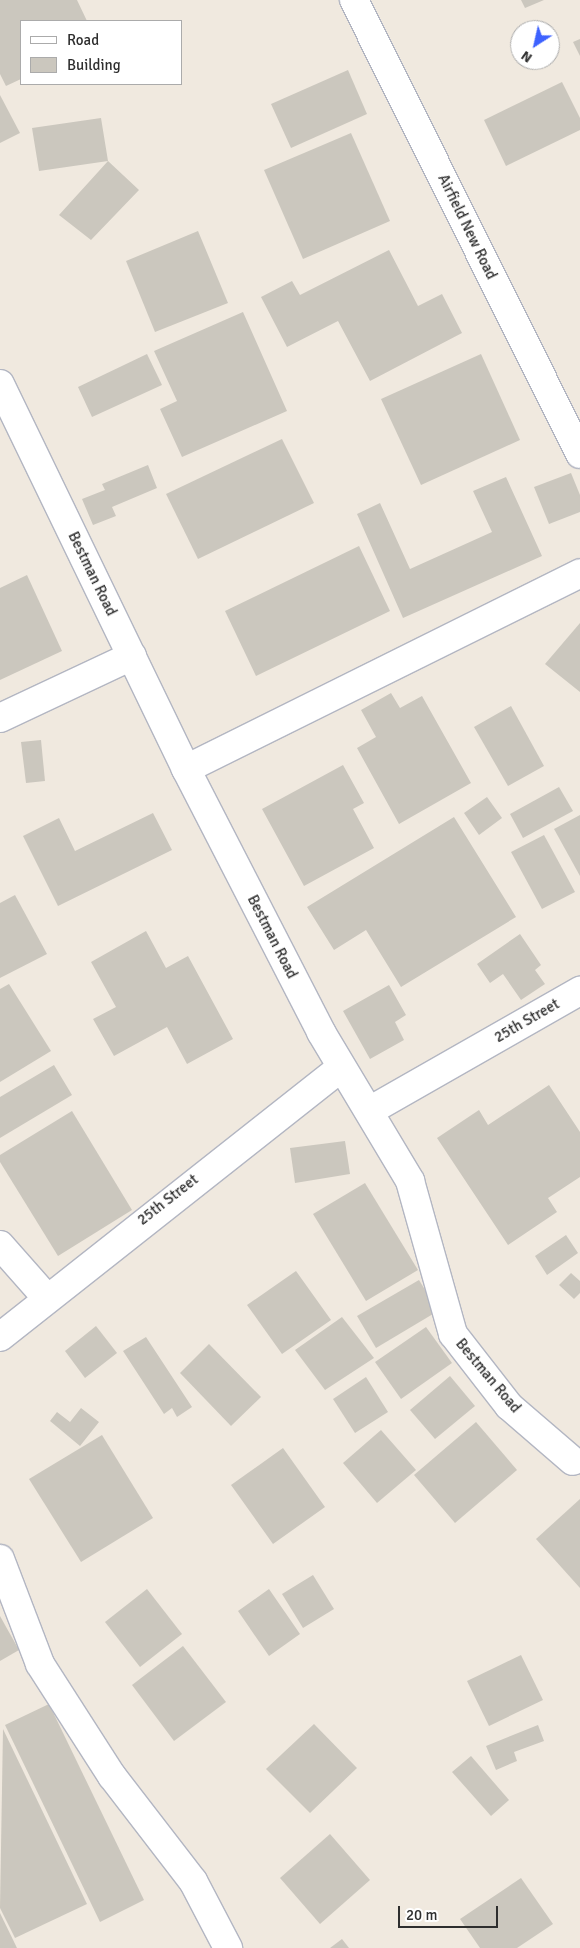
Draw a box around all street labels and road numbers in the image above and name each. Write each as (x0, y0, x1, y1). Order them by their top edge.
street label: Airfield New Road (434, 171, 500, 283)
street label: Bestman Road (64, 529, 120, 619)
street label: Bestman Road (243, 892, 301, 982)
street label: 25th Street (491, 995, 563, 1047)
street label: 25th Street (134, 1171, 202, 1229)
street label: Bestman Road (452, 1335, 524, 1417)

